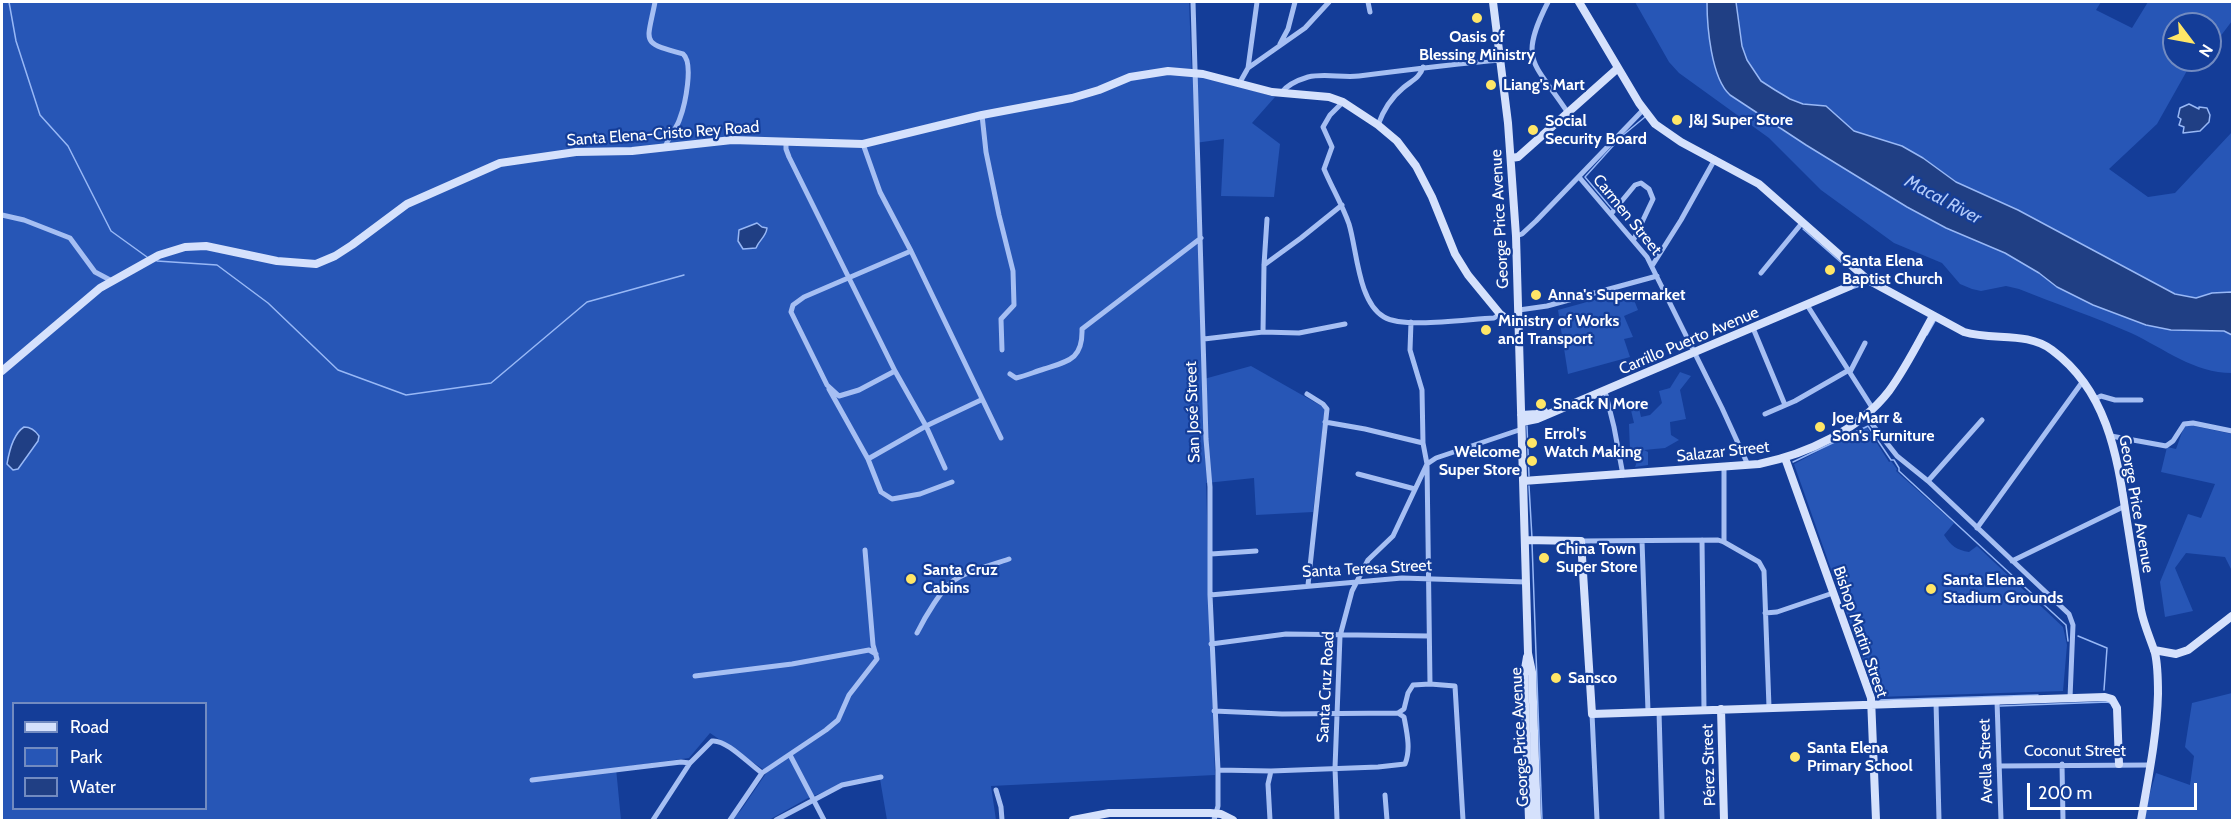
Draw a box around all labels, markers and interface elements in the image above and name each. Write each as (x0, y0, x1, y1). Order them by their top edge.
marker: Oasis of Blessing Ministry (1470, 11, 1484, 25)
north arrow (2162, 12, 2222, 72)
place label: Oasis of Blessing Ministry (1419, 27, 1535, 65)
text: N (2195, 41, 2217, 61)
place label: Liang's Mart (1503, 75, 1585, 95)
marker: Liang's Mart (1484, 78, 1498, 92)
place label: J&J Super Store (1689, 110, 1793, 130)
place label: Social Security Board (1545, 111, 1647, 149)
marker: J&J Super Store (1670, 113, 1684, 127)
street label: Santa Elena-Cristo Rey Road (566, 118, 760, 150)
marker: Social Security Board (1526, 123, 1540, 137)
street label: George Price Avenue (1487, 149, 1513, 289)
street label: Carmen Street (1589, 171, 1665, 259)
water label: Macal River (1901, 171, 1985, 229)
place label: Santa Elena Baptist Church (1842, 251, 1943, 289)
marker: Santa Elena Baptist Church (1823, 263, 1837, 277)
place label: Anna's Supermarket (1548, 285, 1685, 305)
marker: Anna's Supermarket (1529, 288, 1543, 302)
street label: Carrillo Puerto Avenue (1616, 303, 1762, 379)
place label: Ministry of Works and Transport (1498, 311, 1619, 349)
marker: Ministry of Works and Transport (1479, 323, 1493, 337)
street label: San José Street (1182, 361, 1204, 463)
place label: Snack N More (1553, 394, 1648, 414)
marker: Snack N More (1534, 397, 1548, 411)
place label: Joe Marr & Son's Furniture (1832, 408, 1934, 446)
marker: Joe Marr & Son's Furniture (1813, 420, 1827, 434)
place label: Errol's Watch Making (1544, 424, 1642, 462)
street label: George Price Avenue (2114, 434, 2158, 574)
marker: Errol's Watch Making (1525, 436, 1539, 450)
street label: Salazar Street (1676, 438, 1770, 466)
place label: Welcome Super Store (1439, 442, 1520, 480)
marker: Welcome Super Store (1525, 454, 1539, 468)
place label: China Town Super Store (1556, 539, 1637, 577)
marker: China Town Super Store (1537, 551, 1551, 565)
street label: Santa Teresa Street (1302, 556, 1432, 582)
place label: Santa Cruz Cabins (923, 560, 997, 598)
street label: Bishop Martin Street (1829, 564, 1891, 700)
place label: Santa Elena Stadium Grounds (1943, 570, 2063, 608)
marker: Santa Cruz Cabins (904, 572, 918, 586)
marker: Santa Elena Stadium Grounds (1924, 582, 1938, 596)
street label: Santa Cruz Road (1313, 631, 1339, 743)
street label: George Price Avenue (1507, 667, 1533, 807)
place label: Sansco (1568, 668, 1617, 688)
marker: Sansco (1549, 671, 1563, 685)
legend (12, 702, 207, 810)
text: Road (70, 716, 109, 738)
street label: Avella Street (1975, 718, 1997, 804)
street label: Pérez Street (1698, 723, 1720, 807)
place label: Santa Elena Primary School (1807, 738, 1913, 776)
street label: Coconut Street (2024, 741, 2126, 761)
text: Park (70, 746, 102, 768)
marker: Santa Elena Primary School (1788, 750, 1802, 764)
scale bar (2030, 771, 2200, 809)
text: Water (70, 776, 116, 798)
text: 200 m (2038, 782, 2092, 804)

